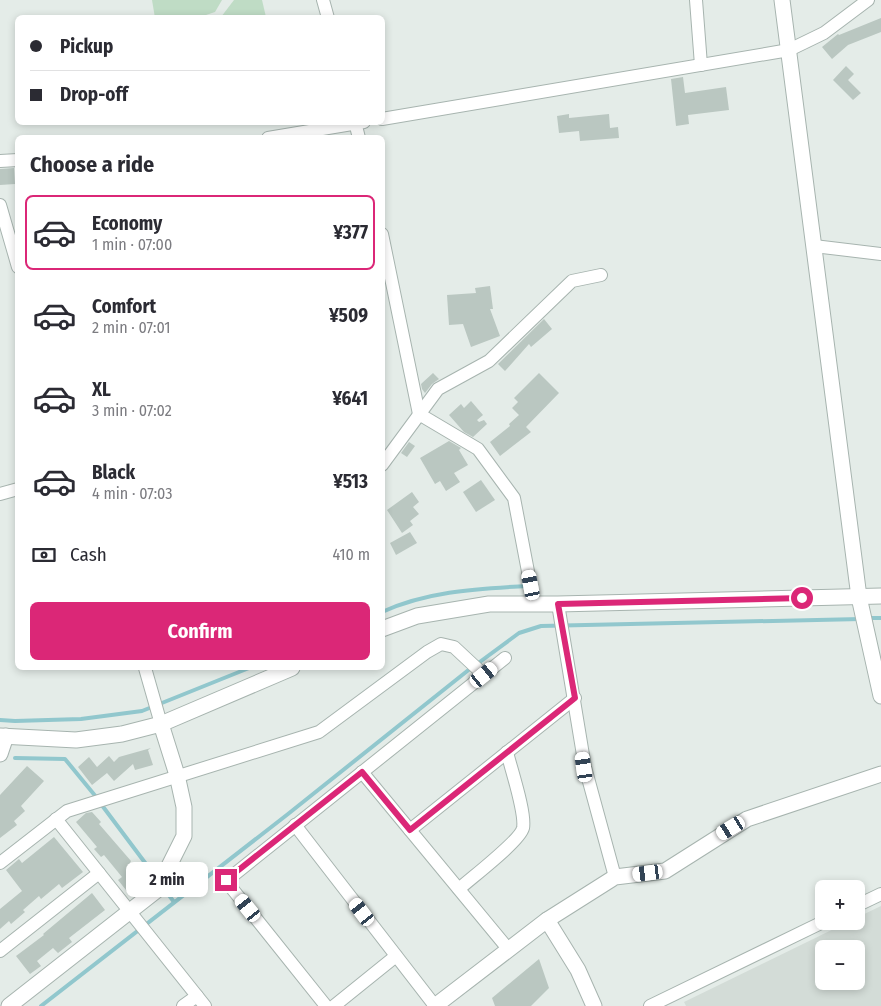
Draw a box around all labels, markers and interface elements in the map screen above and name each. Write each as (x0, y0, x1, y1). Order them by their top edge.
text: Pickup (60, 35, 113, 58)
text: Drop-off (60, 83, 128, 106)
text: Choose a ride (30, 151, 154, 178)
icon: car (32, 210, 77, 255)
text: Economy (92, 212, 162, 235)
text: ¥377 (333, 221, 368, 244)
text: 1 min · 07:00 (92, 235, 172, 254)
icon: car (32, 293, 77, 338)
text: Comfort (92, 295, 156, 318)
text: ¥509 (329, 304, 368, 327)
text: 2 min · 07:01 (92, 318, 171, 337)
icon: car (32, 376, 77, 421)
text: XL (92, 378, 111, 401)
text: ¥641 (332, 387, 368, 410)
text: 3 min · 07:02 (92, 401, 172, 420)
icon: car (32, 459, 77, 504)
text: Black (92, 461, 135, 484)
text: ¥513 (333, 470, 368, 493)
text: 4 min · 07:03 (92, 484, 173, 503)
icon: cash (30, 541, 58, 569)
text: Cash (70, 543, 107, 566)
text: 410 m (332, 545, 370, 564)
car (520, 569, 541, 601)
route start (791, 587, 813, 609)
button: Confirm (30, 602, 370, 660)
car (467, 660, 500, 690)
car (574, 751, 593, 783)
car (714, 814, 747, 842)
callout: 2 min (126, 862, 208, 898)
car (632, 864, 663, 882)
route end (215, 869, 237, 891)
text: 2 min (149, 870, 185, 889)
map controls (815, 880, 865, 990)
button: + (815, 880, 865, 930)
car (232, 892, 263, 924)
car (346, 896, 377, 928)
button: − (815, 940, 865, 990)

